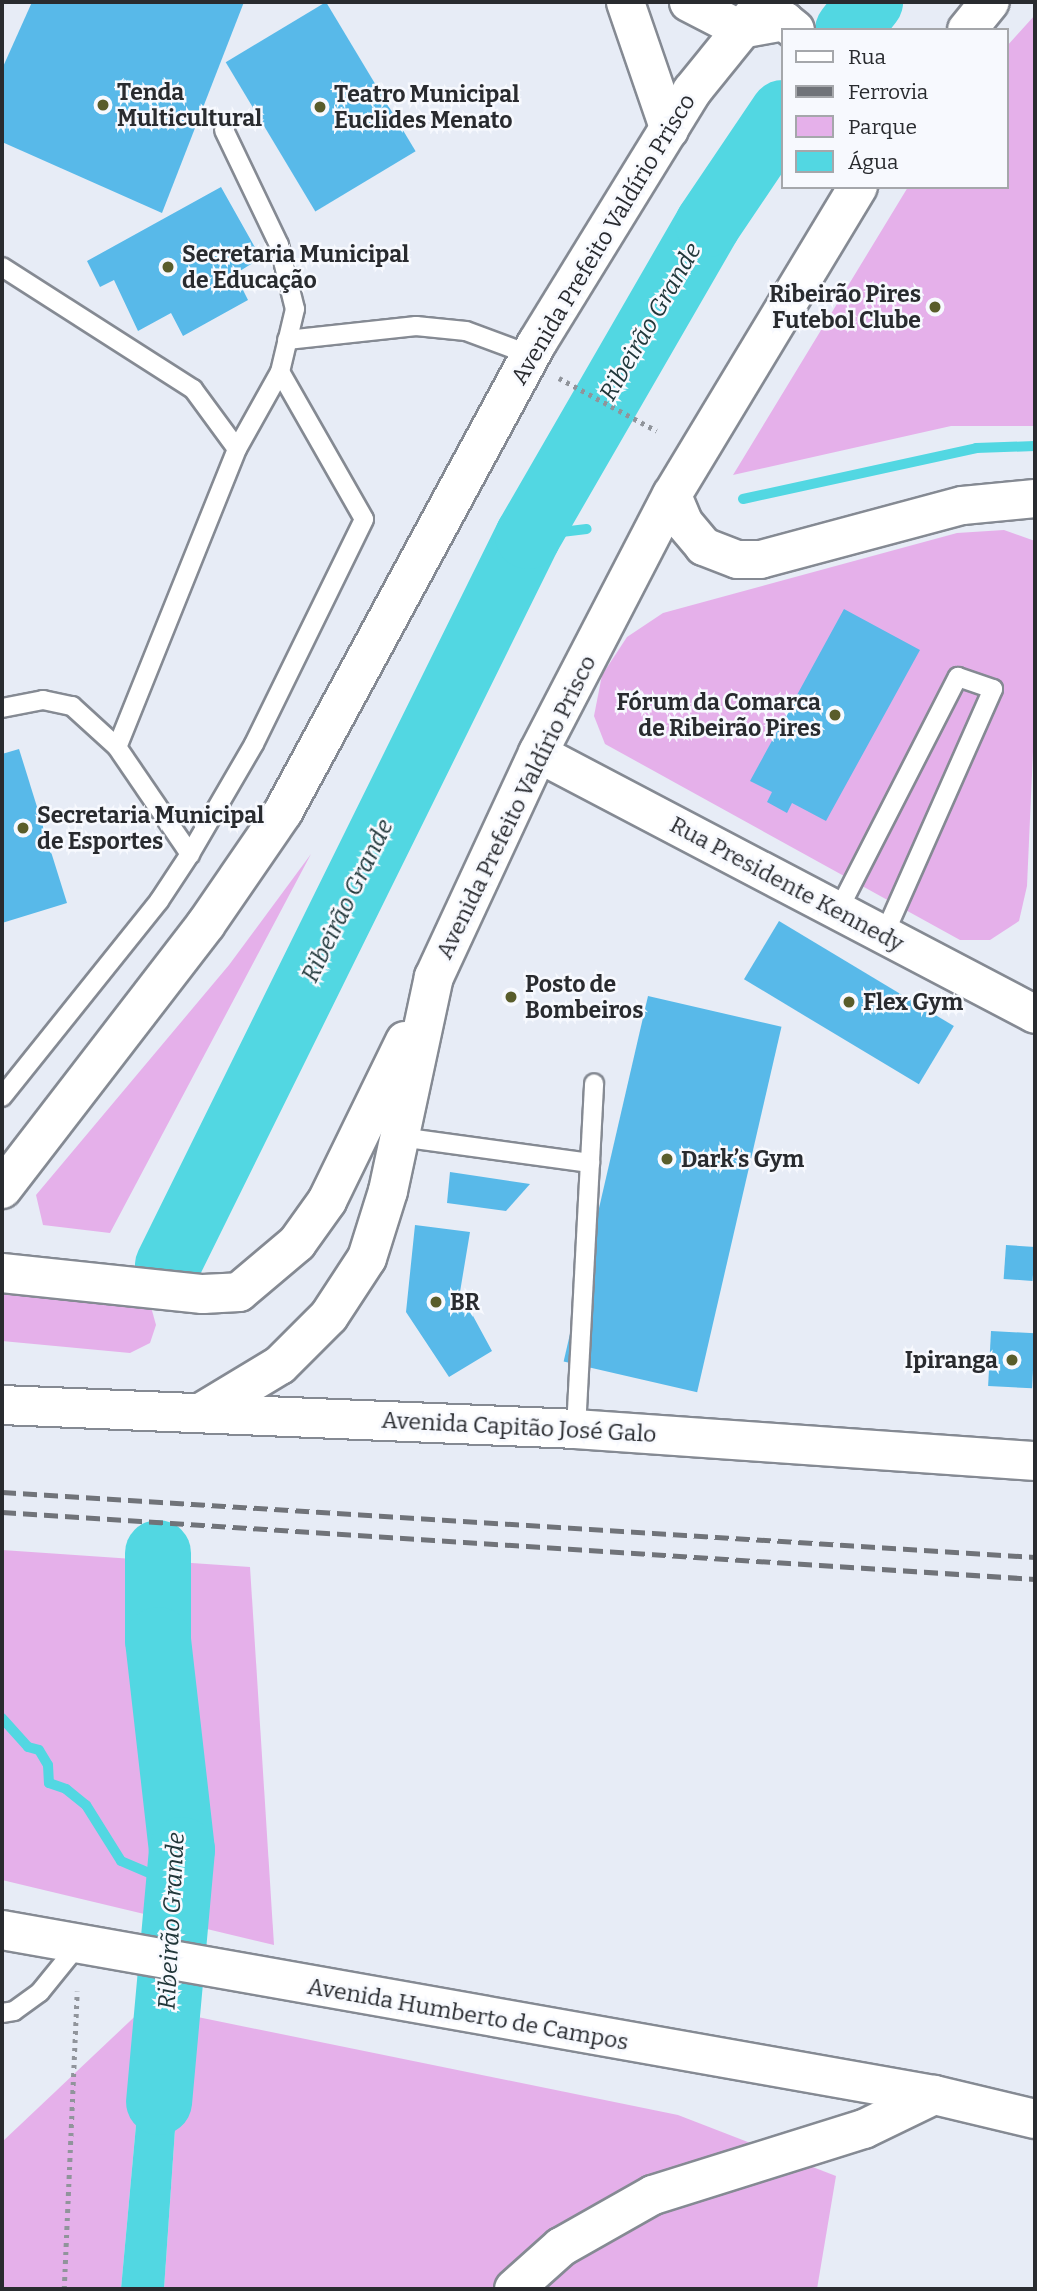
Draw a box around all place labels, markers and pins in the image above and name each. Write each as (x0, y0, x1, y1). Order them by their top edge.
place label: Tenda Multicultural (117, 78, 262, 132)
place label: Teatro Municipal Euclides Menato (334, 80, 519, 134)
marker: Tenda Multicultural (95, 97, 111, 113)
marker: Teatro Municipal Euclides Menato (312, 99, 328, 115)
place label: Secretaria Municipal de Educação (182, 240, 409, 294)
marker: Secretaria Municipal de Educação (160, 259, 176, 275)
place label: Ribeirão Pires Futebol Clube (769, 280, 921, 334)
marker: Ribeirão Pires Futebol Clube (927, 299, 943, 315)
place label: Fórum da Comarca de Ribeirão Pires (617, 688, 821, 742)
marker: Fórum da Comarca de Ribeirão Pires (827, 707, 843, 723)
place label: Secretaria Municipal de Esportes (37, 801, 264, 855)
marker: Secretaria Municipal de Esportes (15, 820, 31, 836)
place label: Posto de Bombeiros (525, 970, 643, 1024)
place label: Flex Gym (863, 988, 963, 1016)
marker: Posto de Bombeiros (503, 989, 519, 1005)
marker: Flex Gym (841, 994, 857, 1010)
place label: Dark’s Gym (681, 1145, 804, 1173)
marker: Dark’s Gym (659, 1151, 675, 1167)
place label: BR (450, 1288, 480, 1316)
marker: BR (428, 1294, 444, 1310)
place label: Ipiranga (905, 1346, 998, 1374)
marker: Ipiranga (1004, 1352, 1020, 1368)

